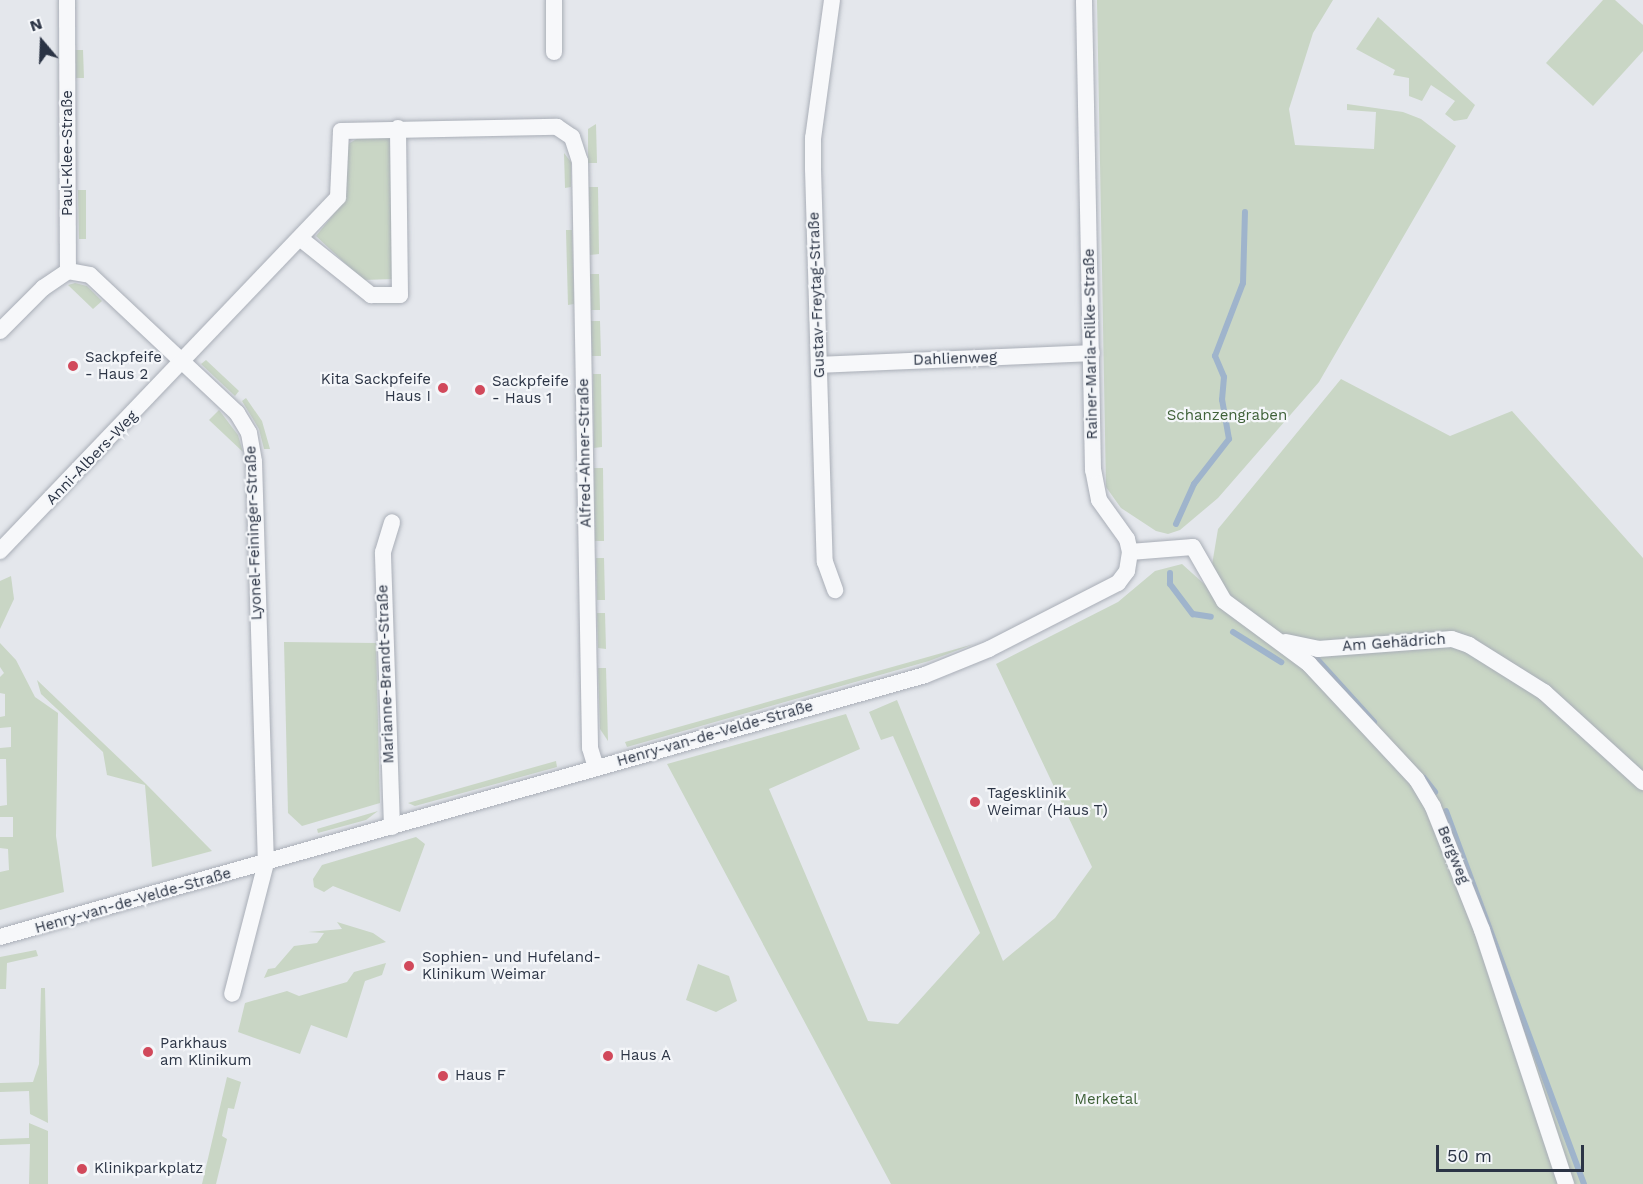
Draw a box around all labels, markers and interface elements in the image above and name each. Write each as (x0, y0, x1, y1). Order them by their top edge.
north arrow (12, 12, 72, 72)
text: N (27, 14, 45, 35)
street label: Paul-Klee-Straße (59, 90, 77, 216)
street label: Gustav-Freytag-Straße (805, 212, 829, 378)
street label: Rainer-Maria-Rilke-Straße (1080, 248, 1102, 440)
place label: Sackpfeife - Haus 2 (85, 348, 162, 383)
street label: Dahlienweg (913, 349, 997, 369)
marker: Sackpfeife - Haus 2 (66, 359, 80, 373)
place label: Kita Sackpfeife Haus I (320, 370, 431, 405)
place label: Sackpfeife - Haus 1 (492, 372, 569, 407)
street label: Alfred-Ahner-Straße (575, 378, 595, 528)
marker: Kita Sackpfeife Haus I (436, 381, 450, 395)
marker: Sackpfeife - Haus 1 (473, 383, 487, 397)
street label: Anni-Albers-Weg (43, 407, 141, 509)
park label: Schanzengraben (1167, 407, 1287, 425)
street label: Lyonel-Feininger-Straße (242, 445, 266, 621)
street label: Marianne-Brandt-Straße (374, 584, 398, 764)
street label: Am Gehädrich (1342, 630, 1446, 656)
street label: Henry-van-de-Velde-Straße (615, 697, 815, 771)
place label: Tagesklinik Weimar (Haus T) (987, 784, 1109, 819)
marker: Tagesklinik Weimar (Haus T) (968, 795, 982, 809)
street label: Bergweg (1433, 823, 1473, 887)
street label: Henry-van-de-Velde-Straße (33, 864, 233, 938)
place label: Sophien- und Hufeland- Klinikum Weimar (422, 948, 601, 983)
marker: Sophien- und Hufeland- Klinikum Weimar (400, 957, 418, 975)
place label: Parkhaus am Klinikum (160, 1034, 252, 1069)
marker: Parkhaus am Klinikum (141, 1045, 155, 1059)
place label: Haus A (620, 1047, 672, 1065)
marker: Haus A (601, 1049, 615, 1063)
place label: Haus F (455, 1067, 506, 1085)
marker: Haus F (436, 1069, 450, 1083)
park label: Merketal (1074, 1091, 1138, 1109)
scale bar (1439, 1133, 1588, 1171)
text: 50 m (1447, 1145, 1492, 1166)
place label: Klinikparkplatz (94, 1160, 203, 1178)
marker: Klinikparkplatz (75, 1162, 89, 1176)

